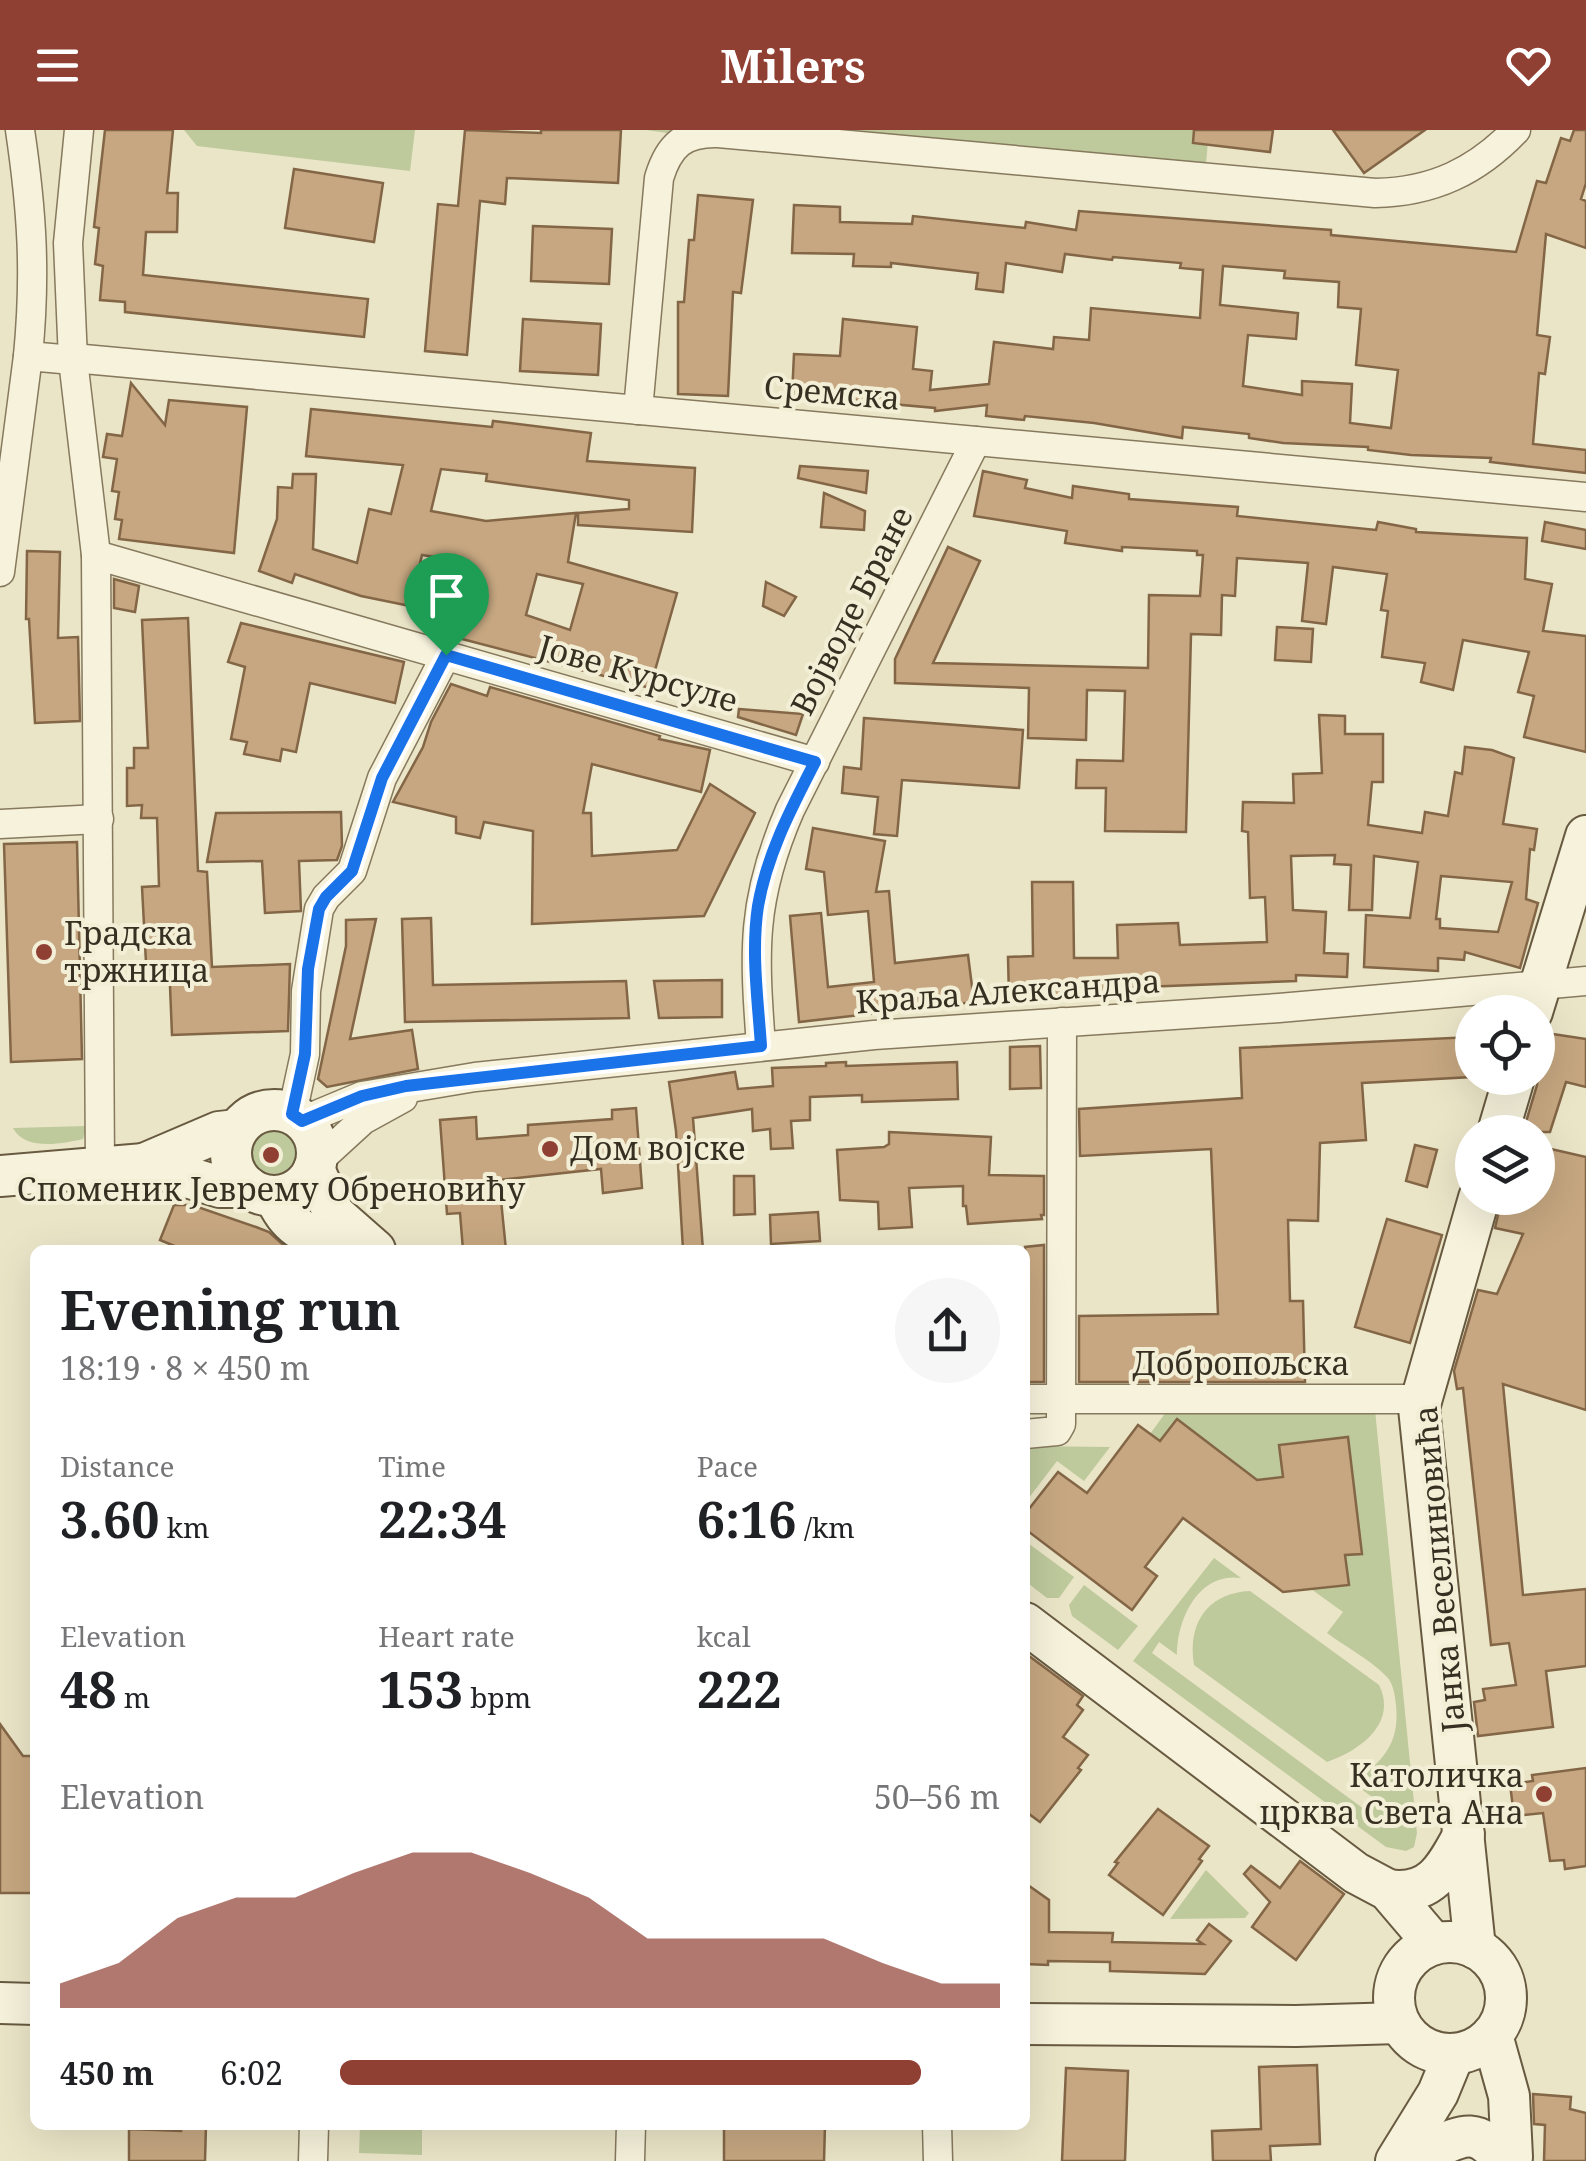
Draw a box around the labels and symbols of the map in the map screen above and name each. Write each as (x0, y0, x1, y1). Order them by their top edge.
street label: Сремска (762, 364, 902, 419)
street label: Војводе Бране (780, 499, 922, 722)
pin (404, 553, 489, 656)
street label: Јове Курсуле (533, 623, 743, 721)
place label: Градска тржница (64, 911, 209, 991)
marker: Градска тржница (33, 941, 55, 963)
street label: Краља Александра (854, 958, 1161, 1023)
place label: Дом војске (570, 1126, 745, 1169)
marker: Дом војске (539, 1138, 561, 1160)
marker: Споменик Јеврему Обреновићу (260, 1144, 282, 1166)
place label: Споменик Јеврему Обреновићу (17, 1167, 526, 1210)
street label: Добропољска (1132, 1341, 1350, 1384)
street label: Јанка Веселиновића (1403, 1404, 1474, 1735)
place label: Католичка црква Света Ана (1259, 1753, 1524, 1833)
marker: Католичка црква Света Ана (1533, 1783, 1555, 1805)

